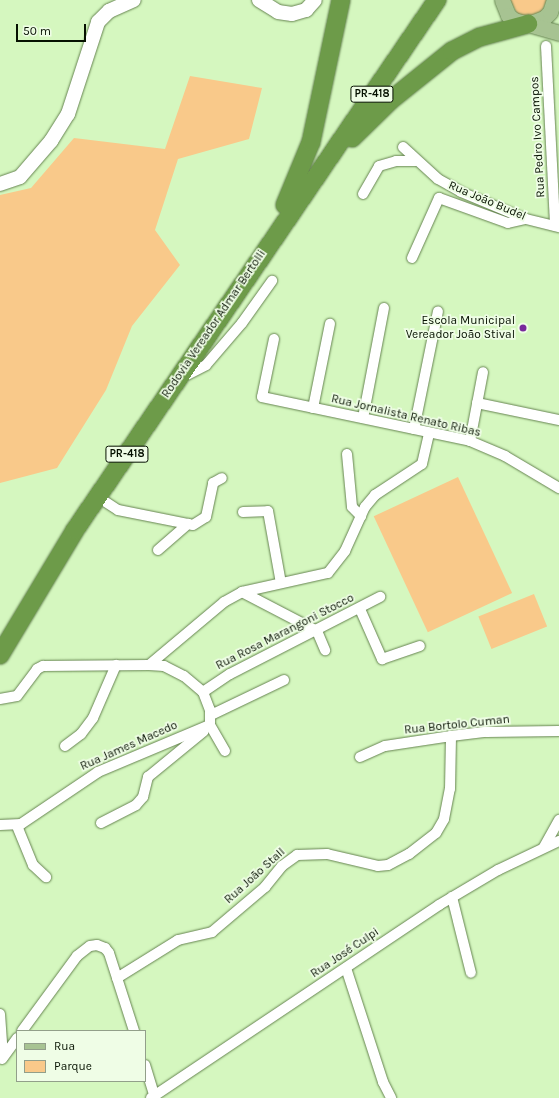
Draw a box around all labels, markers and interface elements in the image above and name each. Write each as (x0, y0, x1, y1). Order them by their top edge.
scale bar (18, 16, 88, 42)
text: 50 m (23, 24, 51, 38)
street label: Rua Pedro Ivo Campos (528, 76, 548, 198)
road number: PR-418 (350, 85, 394, 103)
street label: Rua João Budel (446, 178, 528, 224)
street label: Rodovia Vereador Admar Bertolli (159, 247, 269, 401)
place label: Escola Municipal Vereador João Stival (406, 314, 515, 342)
marker: Escola Municipal Vereador João Stival (518, 323, 528, 333)
street label: Rua Jornalista Renato Ribas (330, 392, 482, 440)
road number: PR-418 (105, 445, 149, 463)
street label: Rua Rosa Marangoni Stocco (214, 591, 356, 673)
street label: Rua Bortolo Cuman (404, 712, 510, 738)
street label: Rua James Macedo (78, 718, 180, 774)
street label: Rua João Stall (222, 845, 288, 907)
street label: Rua José Culpi (308, 925, 382, 981)
legend (16, 1030, 146, 1082)
text: Rua (54, 1039, 75, 1053)
text: Parque (54, 1059, 92, 1073)

